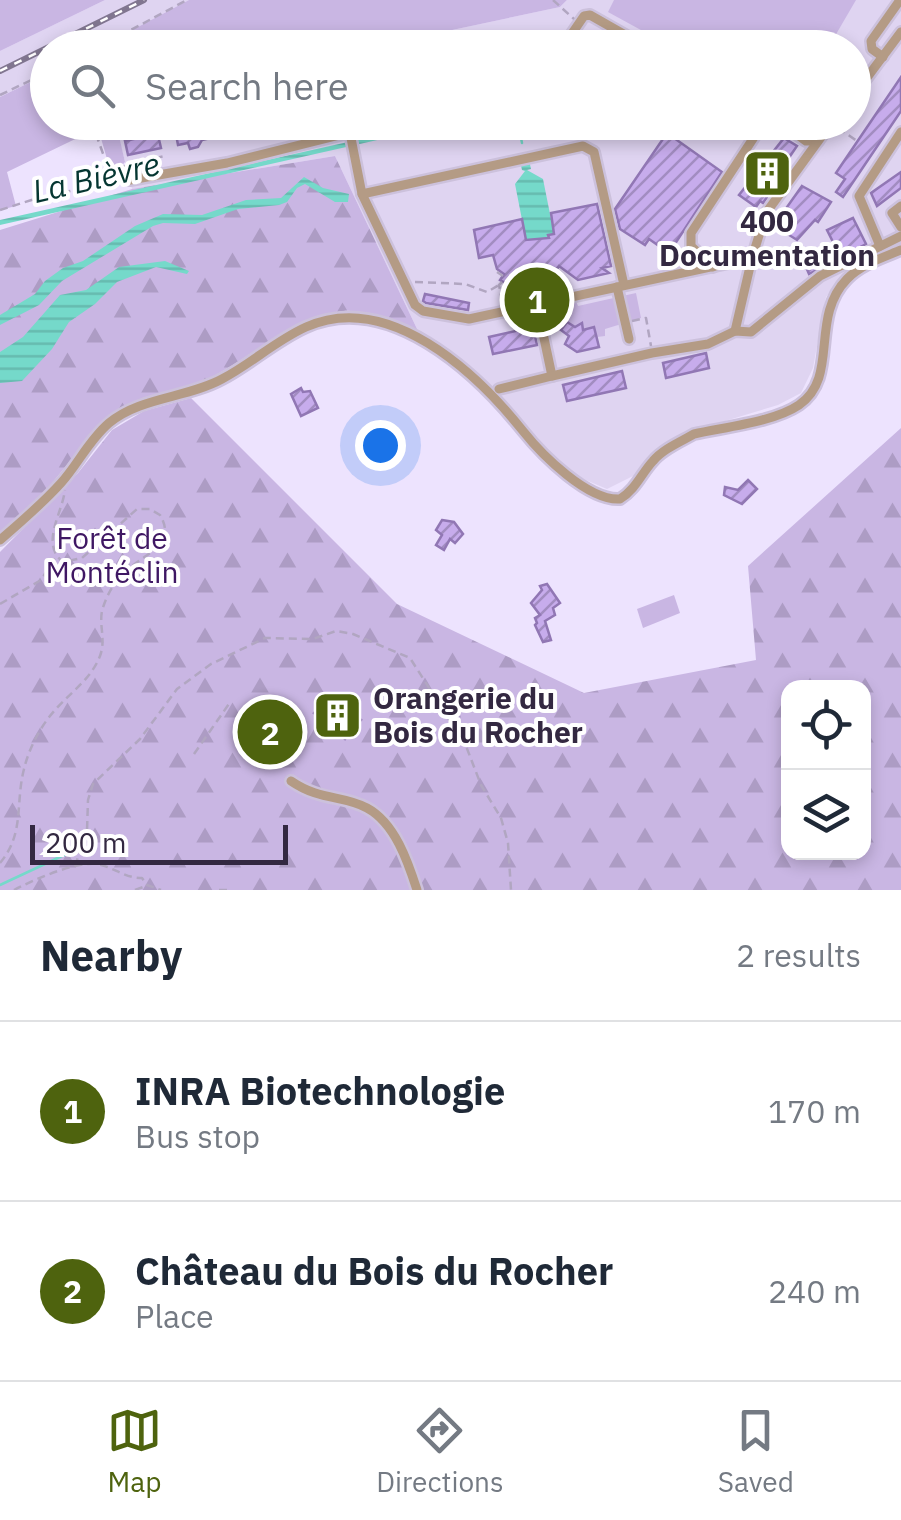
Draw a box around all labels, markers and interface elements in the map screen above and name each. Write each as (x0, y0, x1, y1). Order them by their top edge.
search box (30, 30, 871, 140)
icon: search (65, 58, 120, 113)
text: Search here (145, 61, 349, 110)
water label: La Bièvre (28, 142, 163, 212)
building icon: 400 Documentation (741, 147, 793, 199)
place label: 400 Documentation (659, 201, 875, 274)
pin: 1 (504, 262, 570, 338)
your location (355, 420, 406, 471)
park label: Forêt de Montéclin (46, 518, 178, 591)
place label: Orangerie du Bois du Rocher (373, 678, 583, 751)
map controls (781, 680, 871, 860)
button: locate (781, 680, 871, 770)
building icon: Orangerie du Bois du Rocher (312, 690, 364, 742)
pin: 2 (238, 694, 302, 770)
button: layers (781, 770, 871, 860)
scale bar (30, 820, 288, 864)
text: 200 m (45, 824, 126, 861)
text: Nearby (40, 928, 182, 983)
text: 2 results (736, 934, 861, 976)
text: INRA Biotechnologie (135, 1066, 505, 1115)
text: 1 (63, 1090, 82, 1132)
text: 170 m (768, 1090, 861, 1132)
text: Bus stop (135, 1115, 260, 1157)
text: Château du Bois du Rocher (135, 1246, 613, 1295)
text: 2 (63, 1270, 82, 1312)
text: 240 m (768, 1270, 861, 1312)
text: Place (135, 1295, 214, 1337)
tab: Map (107, 1403, 162, 1500)
tab: Directions (376, 1403, 504, 1500)
tab: Saved (718, 1403, 794, 1500)

